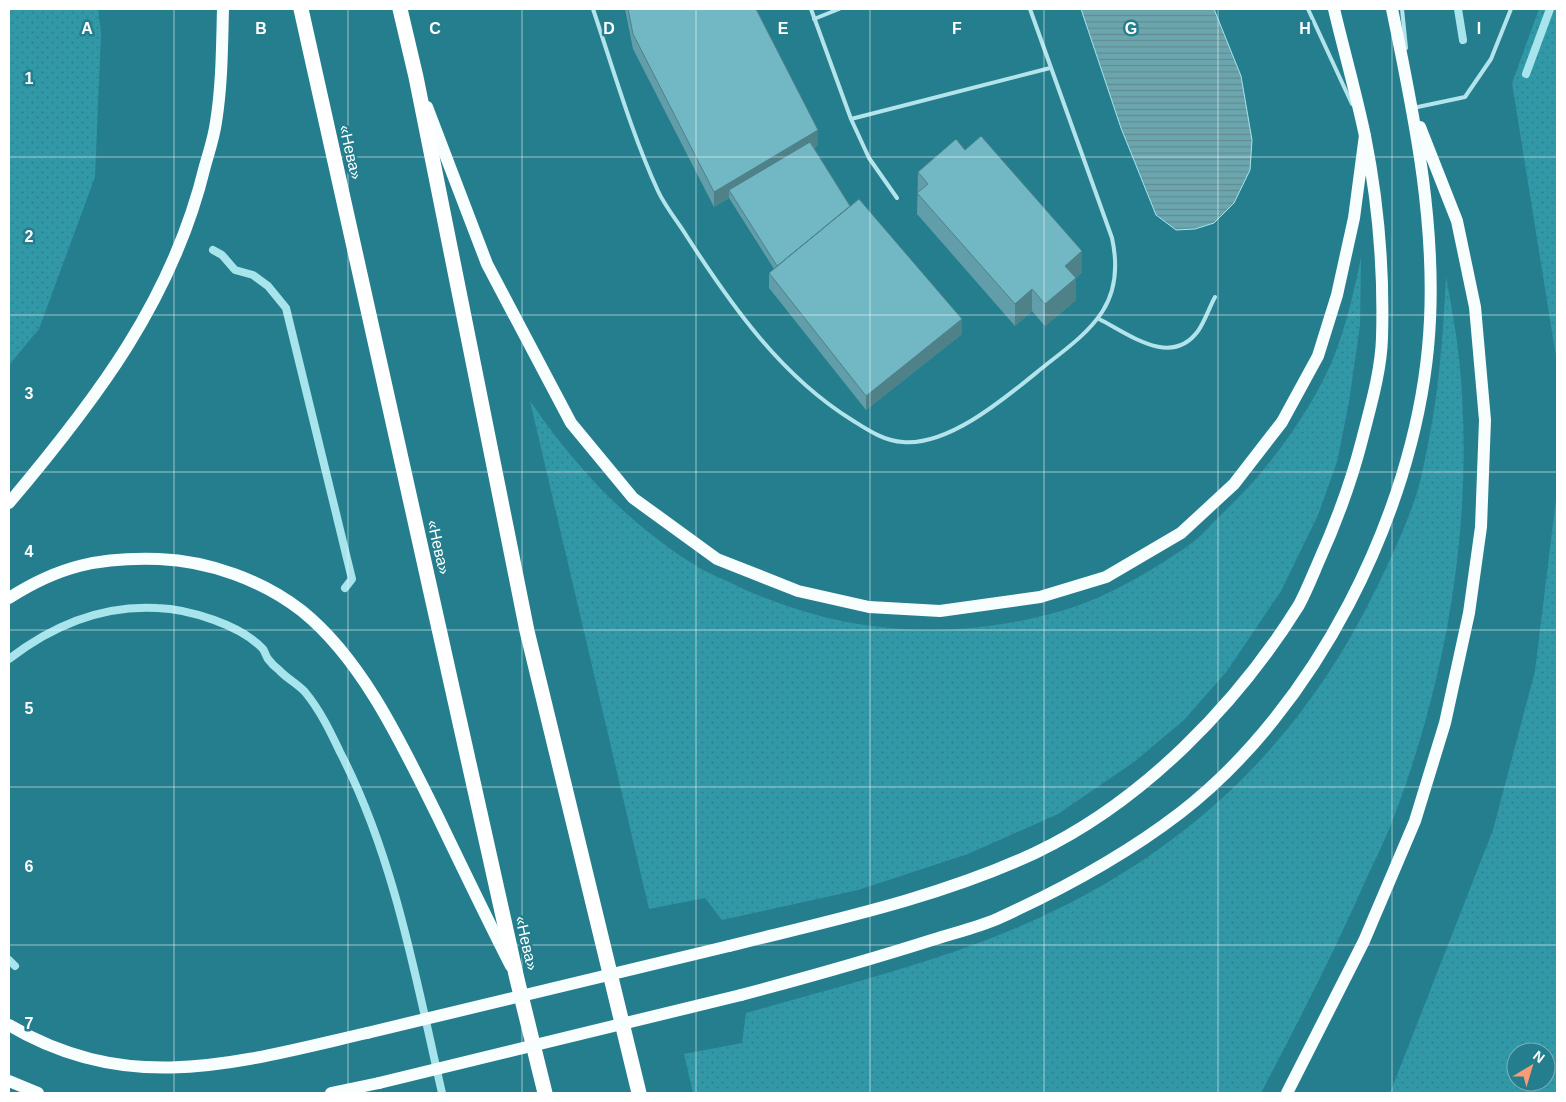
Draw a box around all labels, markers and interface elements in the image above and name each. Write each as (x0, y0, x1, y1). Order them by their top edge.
text: A (81, 20, 93, 37)
text: B (255, 20, 267, 37)
text: C (429, 20, 441, 37)
text: D (603, 20, 615, 37)
text: E (778, 20, 789, 37)
text: F (952, 20, 962, 37)
text: G (1125, 20, 1137, 37)
text: H (1299, 20, 1311, 37)
text: I (1477, 20, 1481, 37)
text: 1 (25, 70, 34, 87)
street label: «Нева» (336, 123, 365, 181)
text: 2 (25, 228, 34, 245)
text: 3 (25, 385, 34, 402)
street label: «Нева» (424, 518, 453, 576)
text: 4 (25, 543, 34, 560)
text: 5 (25, 700, 34, 717)
text: 6 (25, 858, 34, 875)
street label: «Нева» (512, 914, 541, 972)
text: 7 (25, 1015, 34, 1032)
north arrow (1506, 1042, 1556, 1092)
text: N (1530, 1047, 1548, 1066)

